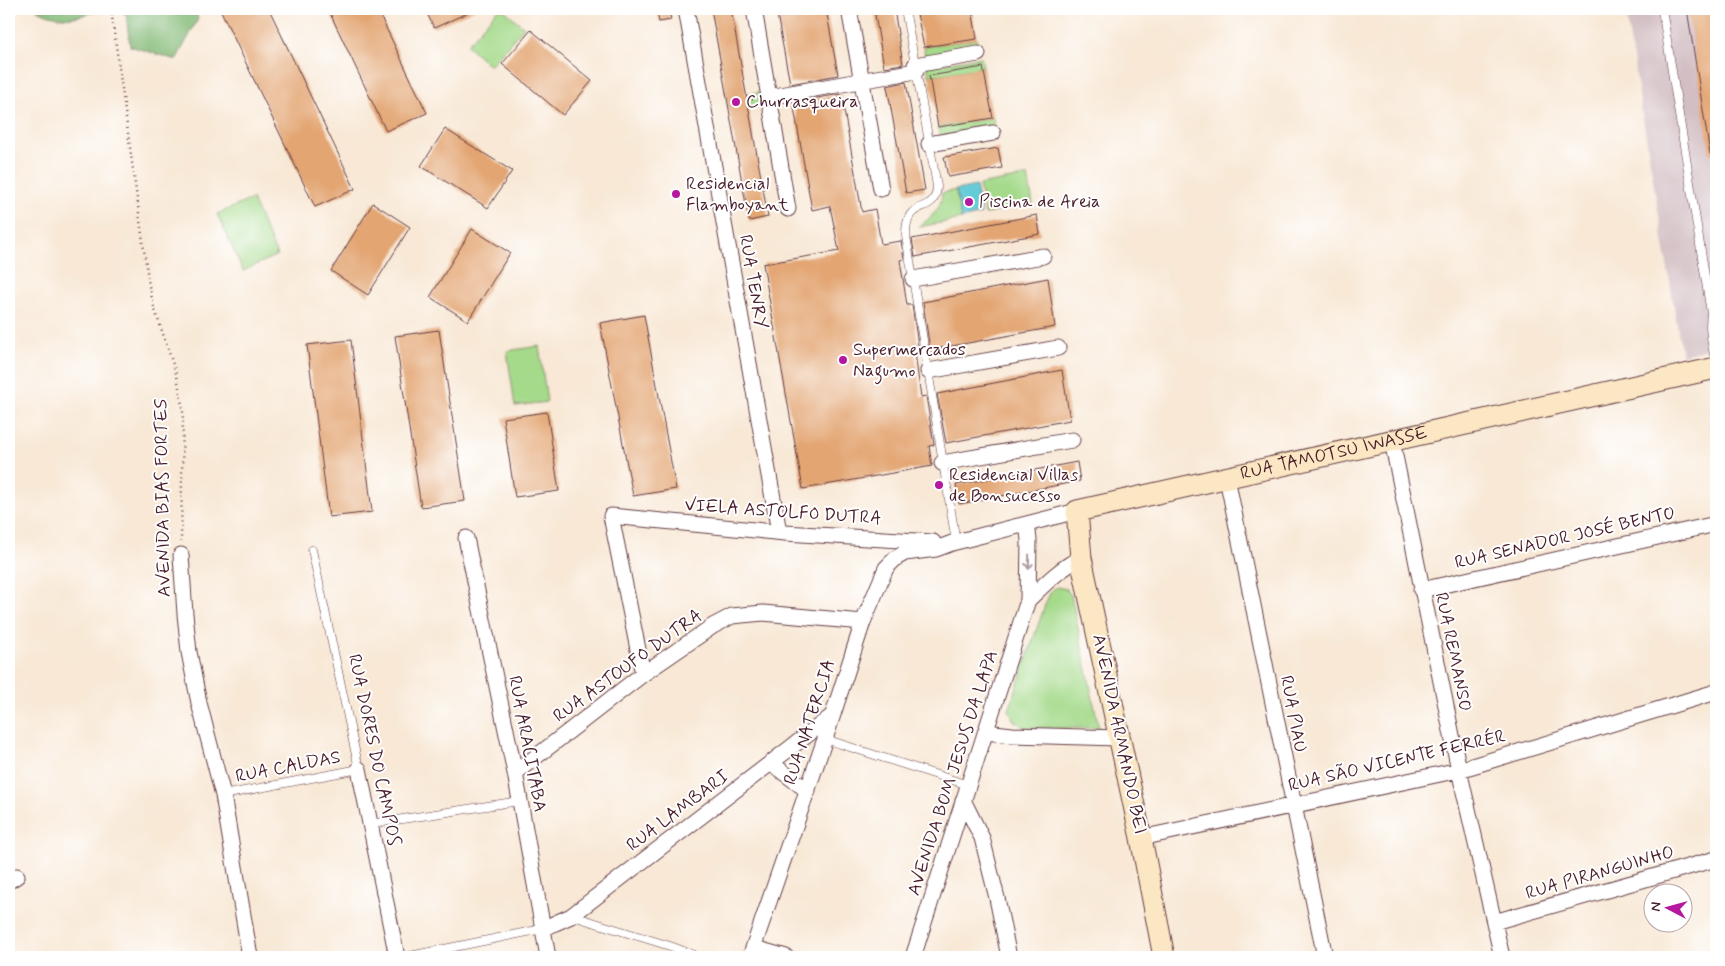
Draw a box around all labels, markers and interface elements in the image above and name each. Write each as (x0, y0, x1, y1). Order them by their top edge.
place label: Churrasqueira (746, 90, 859, 114)
marker: Churrasqueira (730, 96, 742, 108)
place label: Residencial Flamboyant (686, 172, 789, 217)
marker: Residencial Flamboyant (670, 188, 682, 200)
place label: Piscina de Areia (979, 190, 1100, 214)
marker: Piscina de Areia (963, 196, 975, 208)
street label: RUA TENRY (733, 233, 773, 332)
place label: Supermercados Nagumo (853, 338, 966, 385)
marker: Supermercados Nagumo (837, 354, 849, 366)
street label: AVENIDA BIAS FORTES (149, 399, 177, 597)
street label: RUA TAMOTSU IWASSE (1238, 421, 1430, 486)
place label: Residencial Villas de Bonsucesso (949, 463, 1078, 508)
marker: Residencial Villas de Bonsucesso (933, 479, 945, 491)
street label: VIELA ASTOLFO DUTRA (684, 493, 882, 531)
street label: RUA SENADOR JOSÉ BENTO (1452, 501, 1678, 575)
one-way arrow (1024, 554, 1034, 570)
street label: RUA REMANSO (1429, 590, 1477, 714)
street label: RUA ASTOUFO DUTRA (549, 604, 707, 728)
street label: AVENIDA ARMANDO BEI (1086, 632, 1152, 836)
street label: AVENIDA BOM JESUS DA LAPA (902, 647, 1004, 899)
street label: RUA DORES DO CAMPOS (342, 652, 406, 848)
street label: RUA NATERCIA (778, 656, 842, 788)
street label: RUA PIAU (1274, 673, 1312, 755)
street label: RUA ARACITABA (502, 674, 552, 814)
street label: RUA SÃO VICENTE FERRÉR (1286, 724, 1508, 798)
street label: RUA CALDAS (233, 745, 343, 789)
street label: RUA LAMBARI (622, 765, 734, 857)
street label: RUA PIRANGUINHO (1520, 840, 1680, 906)
north arrow (1642, 884, 1692, 934)

